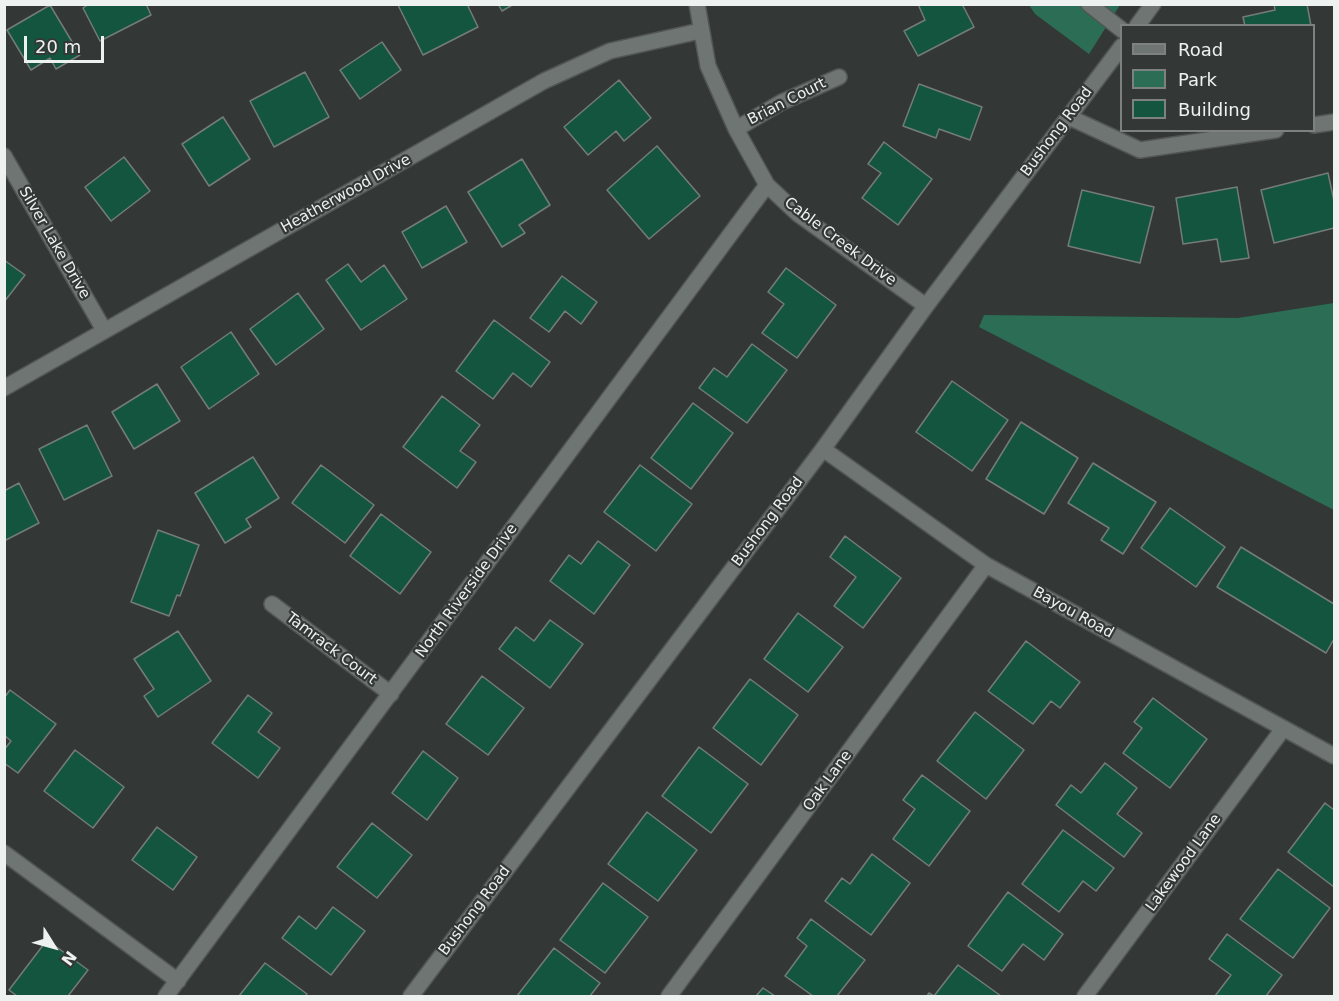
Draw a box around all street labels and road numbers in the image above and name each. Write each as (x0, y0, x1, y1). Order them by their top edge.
street label: Brian Court (745, 75, 829, 129)
street label: Bushong Road (1017, 84, 1097, 180)
street label: Heatherwood Drive (278, 151, 414, 237)
street label: Silver Lake Drive (15, 184, 93, 302)
street label: Cable Creek Drive (780, 194, 900, 290)
street label: Bushong Road (728, 474, 808, 570)
street label: North Riverside Drive (412, 521, 522, 661)
street label: Bayou Road (1030, 583, 1116, 643)
street label: Tamrack Court (282, 609, 380, 689)
street label: Oak Lane (800, 747, 856, 815)
street label: Lakewood Lane (1143, 811, 1225, 915)
street label: Bushong Road (435, 863, 515, 959)

